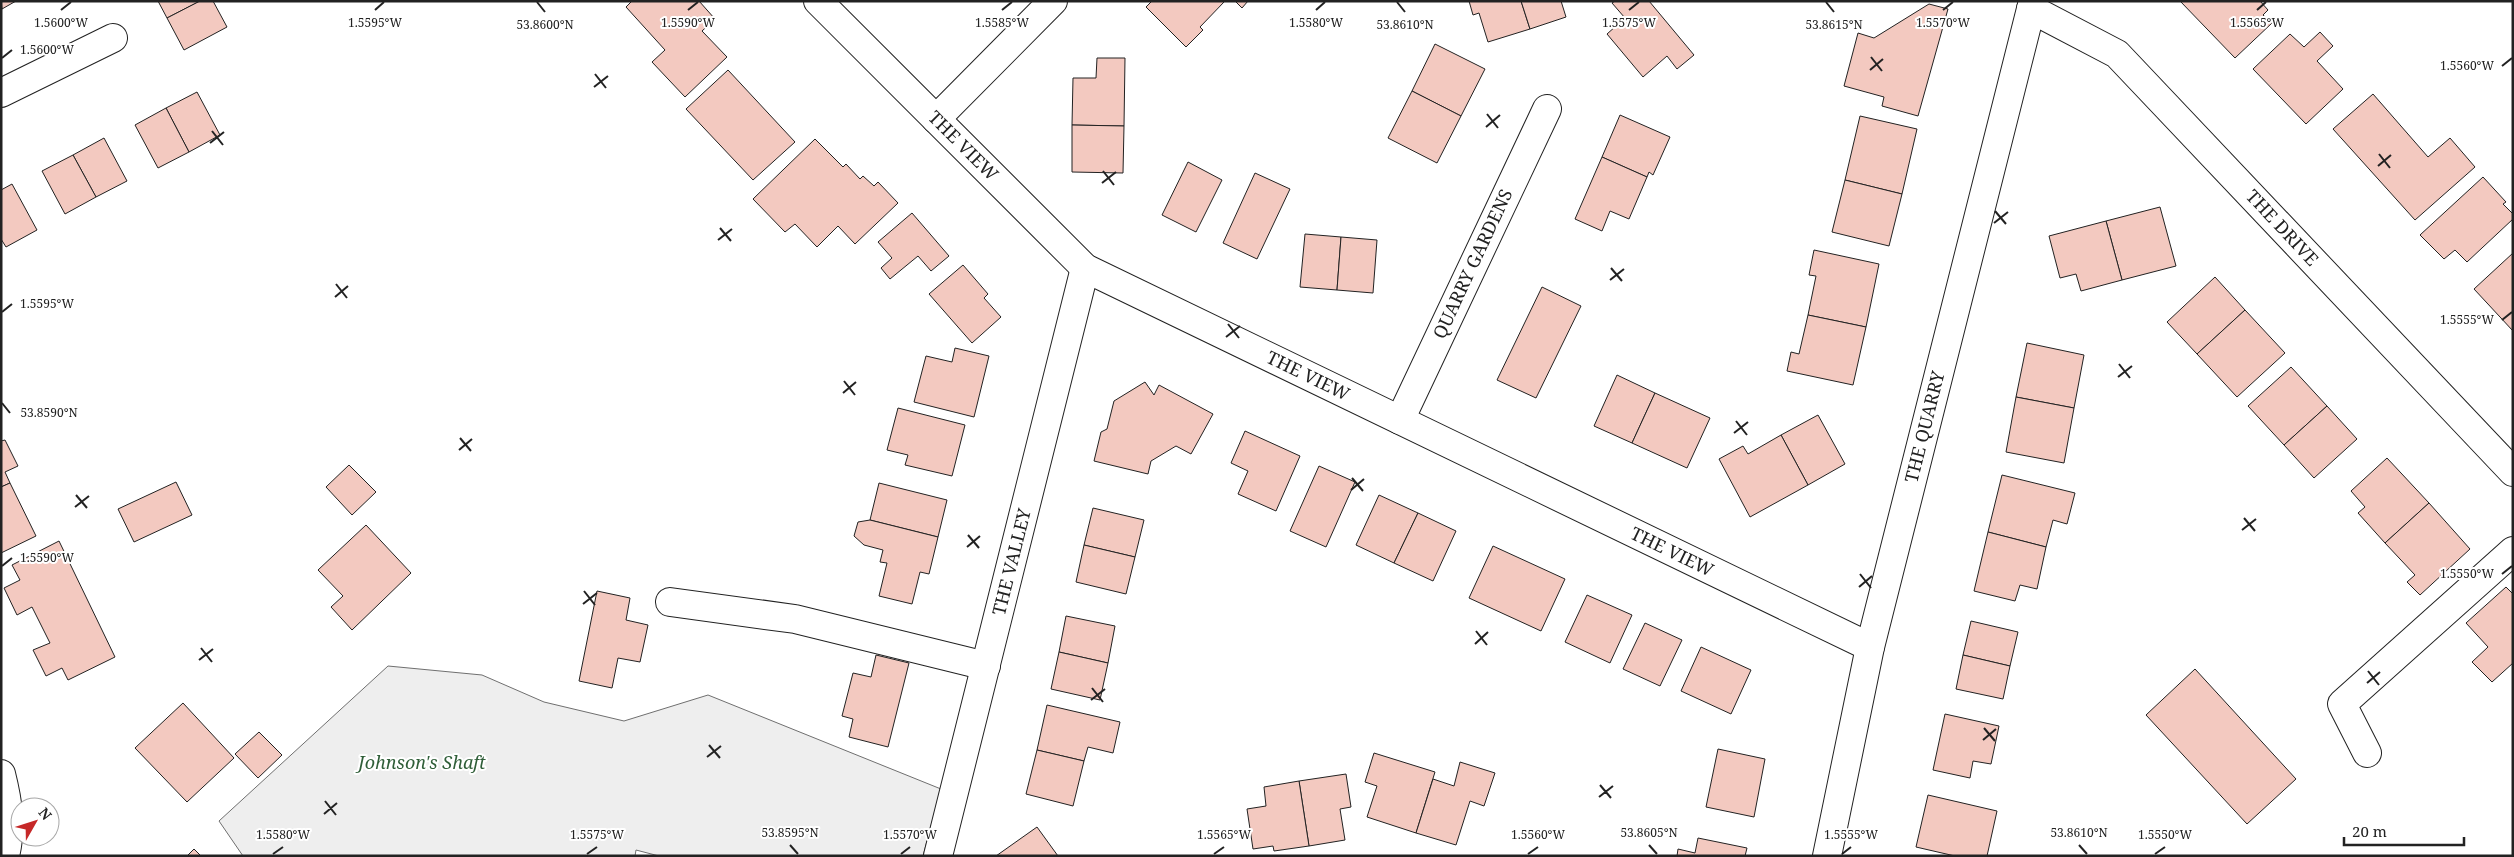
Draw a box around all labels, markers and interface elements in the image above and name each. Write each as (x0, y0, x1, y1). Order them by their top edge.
text: 1.5600°W (34, 14, 88, 31)
text: 1.5595°W (348, 14, 402, 31)
text: 1.5590°W (661, 14, 715, 31)
text: 1.5585°W (975, 14, 1029, 31)
text: 1.5580°W (1289, 14, 1343, 31)
text: 1.5575°W (1602, 14, 1656, 31)
text: 1.5570°W (1916, 14, 1970, 31)
text: 1.5565°W (2230, 14, 2284, 31)
text: 53.8600°N (516, 16, 574, 33)
text: 53.8610°N (1376, 16, 1434, 33)
text: 53.8615°N (1805, 16, 1863, 33)
text: 1.5600°W (20, 41, 74, 58)
text: 1.5560°W (2440, 57, 2494, 74)
street label: THE VIEW (924, 105, 1004, 186)
street label: THE DRIVE (2241, 184, 2324, 271)
street label: QUARRY GARDENS (1427, 185, 1517, 342)
text: 1.5595°W (20, 295, 74, 312)
text: 1.5555°W (2440, 311, 2494, 328)
street label: THE VIEW (1263, 345, 1354, 406)
street label: THE QUARRY (1899, 368, 1950, 485)
text: 53.8590°N (20, 404, 78, 421)
street label: THE VALLEY (986, 505, 1036, 618)
street label: THE VIEW (1627, 521, 1718, 582)
text: 1.5590°W (20, 549, 74, 566)
text: 1.5550°W (2440, 565, 2494, 582)
park label: Johnson's Shaft (355, 750, 486, 774)
north arrow (10, 797, 60, 847)
text: N (35, 803, 56, 824)
scale bar (2344, 814, 2464, 846)
text: 20 m (2352, 821, 2387, 841)
text: 53.8595°N (761, 824, 819, 841)
text: 53.8605°N (1620, 824, 1678, 841)
text: 53.8610°N (2050, 824, 2108, 841)
text: 1.5580°W (256, 826, 310, 843)
text: 1.5575°W (570, 826, 624, 843)
text: 1.5570°W (883, 826, 937, 843)
text: 1.5565°W (1197, 826, 1251, 843)
text: 1.5560°W (1511, 826, 1565, 843)
text: 1.5555°W (1824, 826, 1878, 843)
text: 1.5550°W (2138, 826, 2192, 843)

